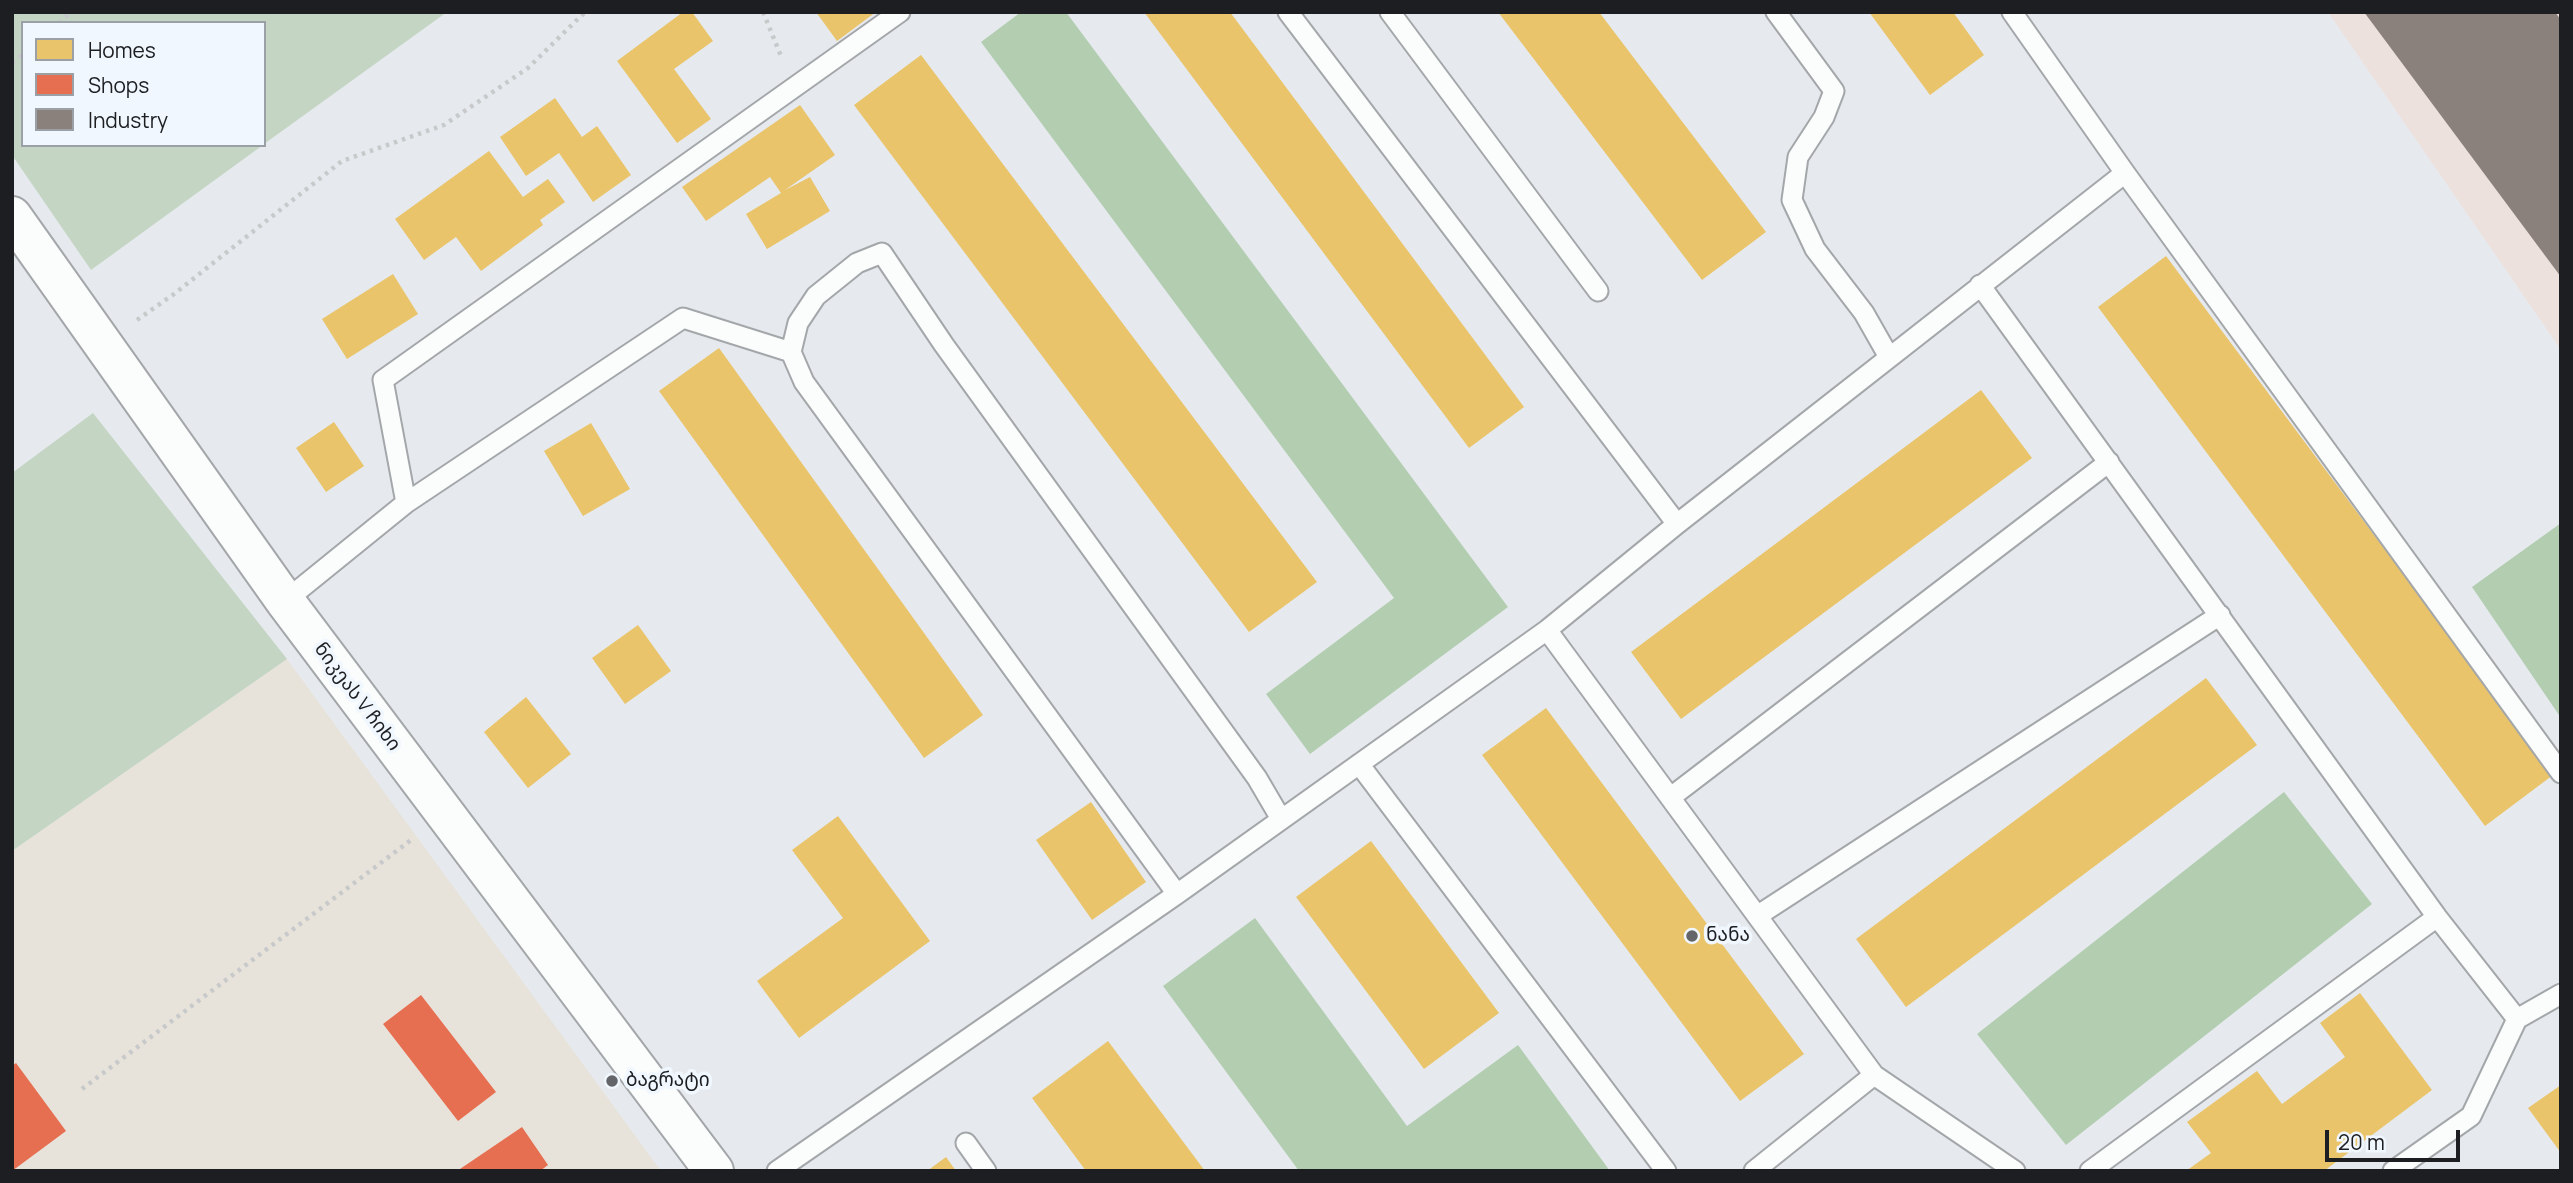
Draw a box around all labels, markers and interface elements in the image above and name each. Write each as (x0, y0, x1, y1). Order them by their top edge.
legend (21, 21, 266, 147)
text: Homes (88, 36, 156, 64)
text: Shops (88, 71, 149, 99)
text: Industry (88, 106, 168, 134)
street label: ნიკეას V ჩიხი (309, 638, 405, 756)
place label: ნანა (1706, 925, 1750, 947)
marker: ნანა (1684, 928, 1700, 944)
place label: ბაგრატი (626, 1070, 710, 1092)
marker: ბაგრატი (604, 1073, 620, 1089)
scale bar (2328, 1116, 2463, 1160)
text: 20 m (2338, 1128, 2385, 1156)

